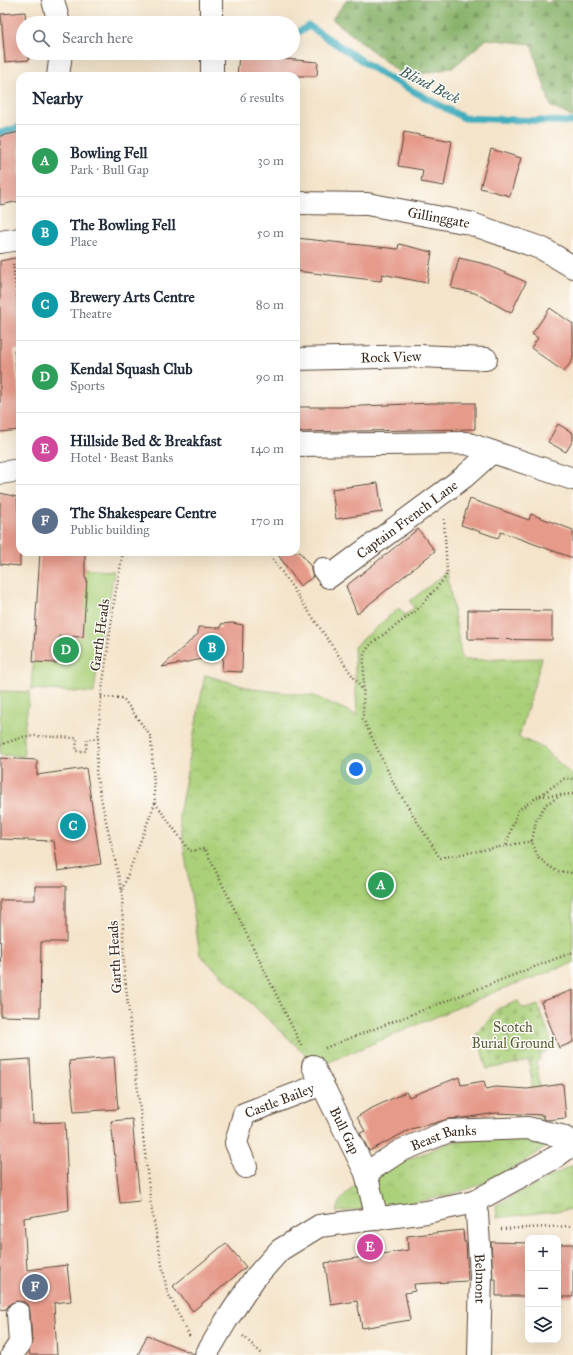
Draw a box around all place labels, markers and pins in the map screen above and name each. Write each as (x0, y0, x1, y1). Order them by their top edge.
pin: B (199, 633, 225, 663)
pin: D (53, 635, 79, 665)
pin: C (60, 811, 86, 841)
pin: A (368, 870, 394, 900)
pin: E (357, 1232, 383, 1262)
pin: F (22, 1272, 48, 1302)

